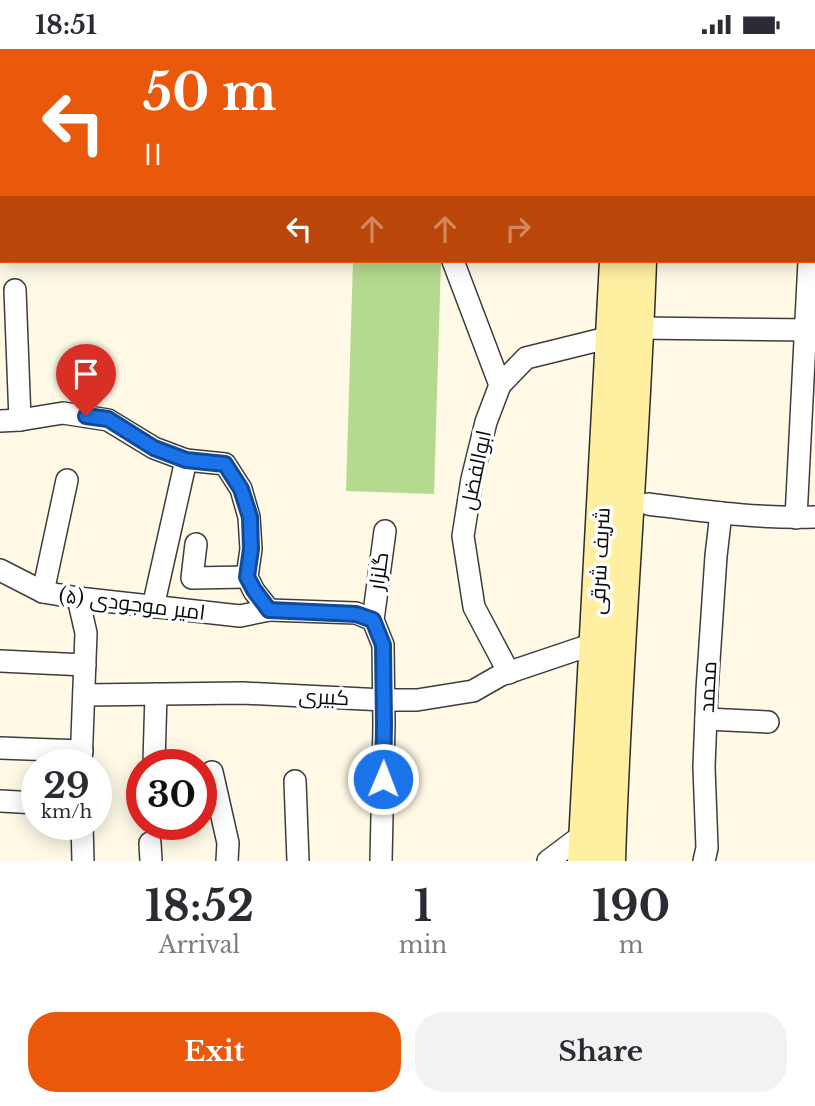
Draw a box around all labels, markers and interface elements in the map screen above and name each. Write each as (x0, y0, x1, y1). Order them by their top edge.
text: 18:51 (35, 9, 97, 41)
text: 50 m (143, 62, 276, 123)
icon: left (28, 77, 119, 168)
text: ۱۱ (143, 134, 163, 174)
icon: left (280, 210, 318, 248)
icon: ahead (353, 210, 391, 248)
icon: ahead (426, 210, 464, 248)
icon: right (499, 210, 537, 248)
pin (56, 344, 116, 416)
icon: arrive (67, 355, 105, 393)
street label: ابوالفضل (455, 428, 497, 512)
street label: شریف شرقی (584, 507, 616, 615)
street label: گلزار (363, 550, 395, 593)
street label: امیر موجودی (۵) (57, 582, 207, 626)
street label: محمد (694, 661, 722, 713)
street label: کبیری (298, 683, 350, 711)
position arrow (346, 742, 420, 816)
speed limit sign: 30 (126, 749, 217, 840)
text: 29 (43, 764, 90, 807)
text: km/h (41, 801, 92, 823)
text: 18:52 (145, 880, 254, 932)
text: 1 (414, 880, 432, 932)
text: 190 (592, 880, 670, 932)
text: Arrival (159, 931, 240, 959)
text: min (399, 931, 447, 959)
text: m (619, 931, 643, 959)
button: Exit (28, 1012, 401, 1092)
button: Share (415, 1012, 787, 1092)

